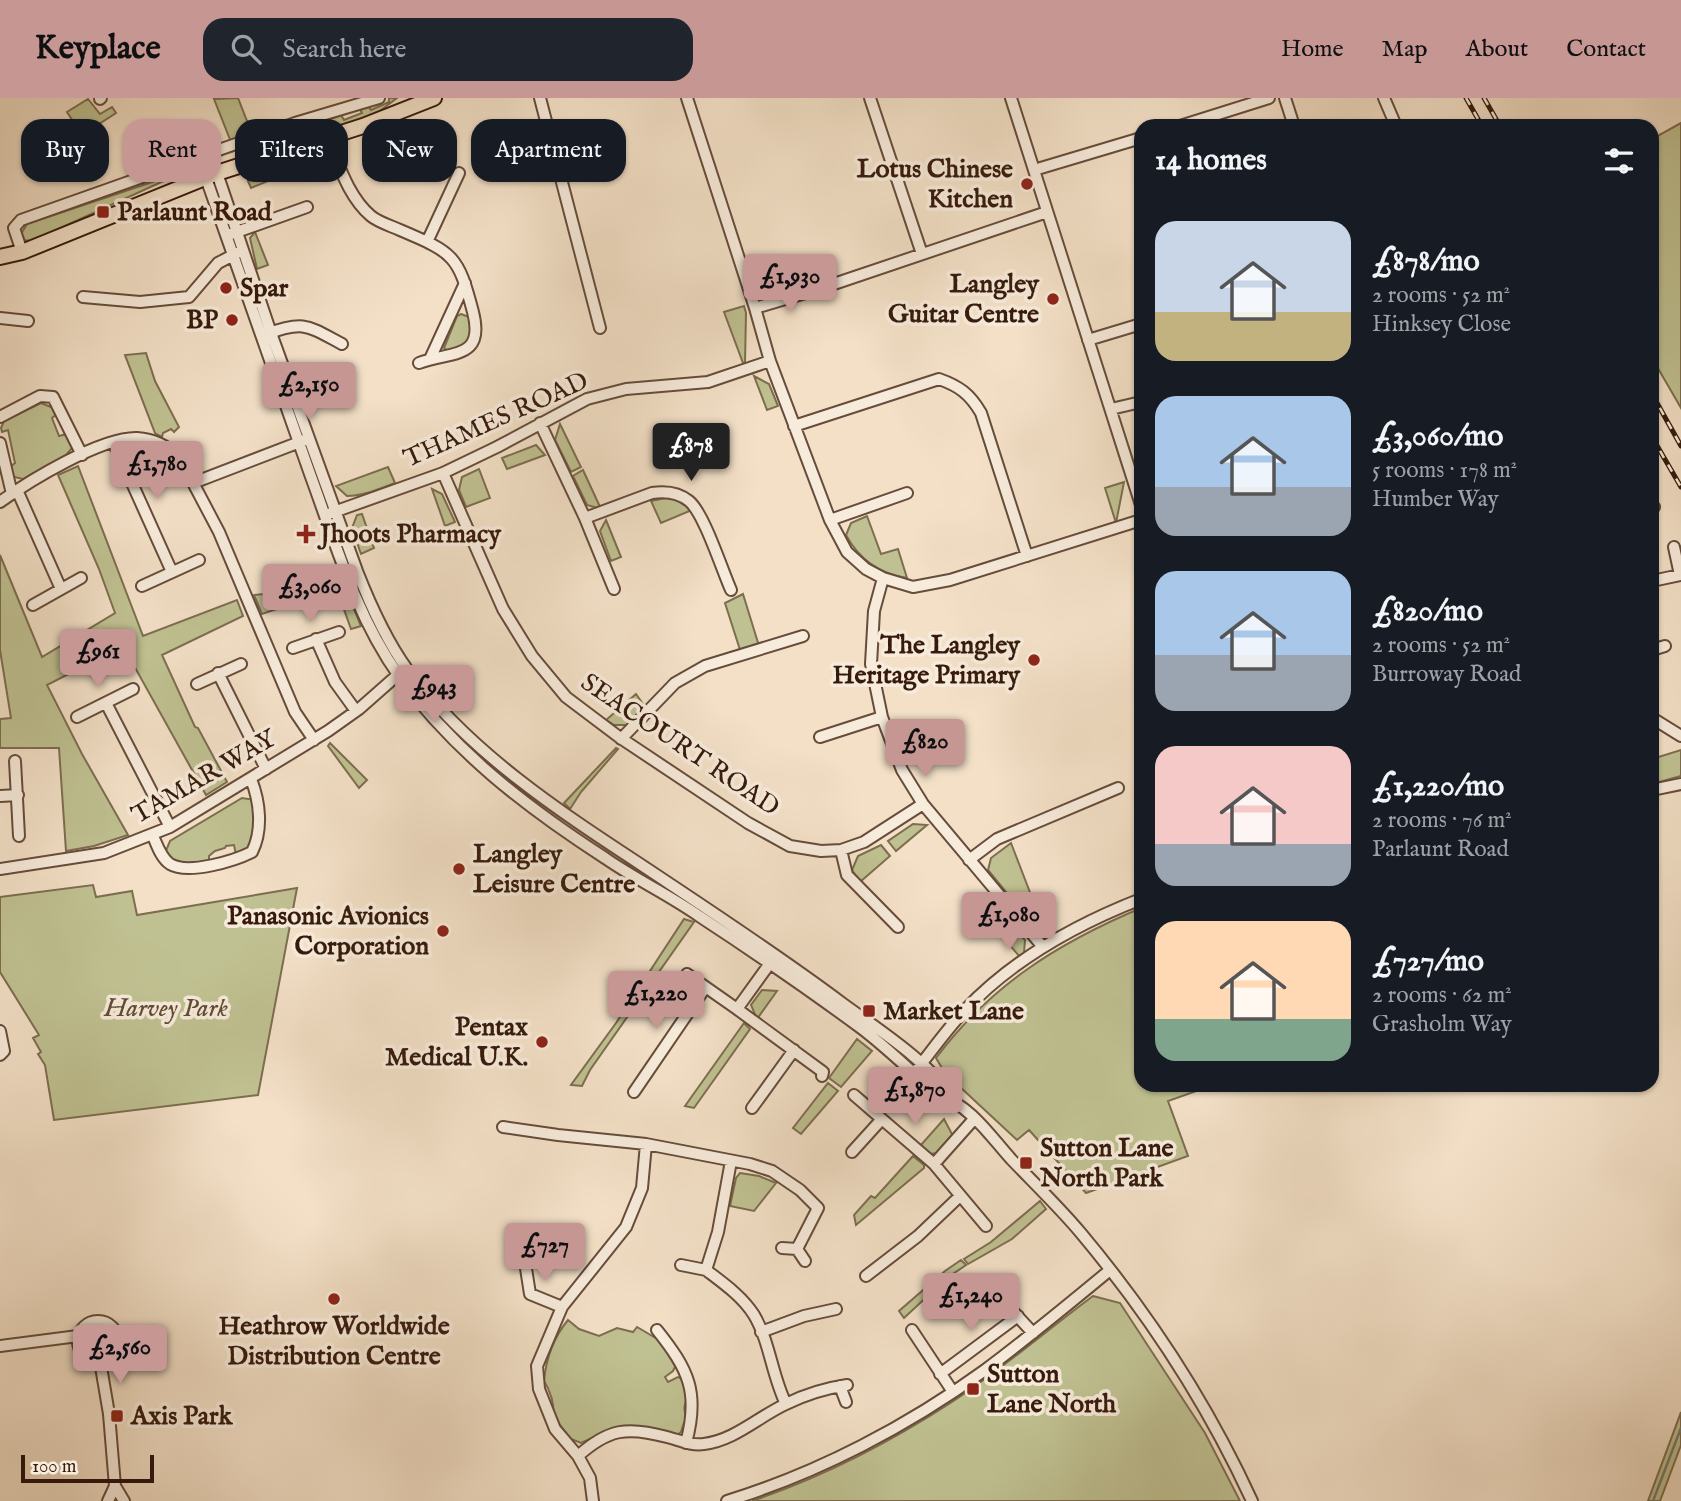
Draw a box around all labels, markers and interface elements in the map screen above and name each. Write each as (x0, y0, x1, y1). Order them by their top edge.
search box (203, 18, 693, 81)
text: Keyplace (35, 28, 161, 70)
icon: search (227, 30, 265, 68)
text: Search here (283, 33, 407, 66)
text: Home (1281, 34, 1344, 65)
text: Map (1382, 34, 1428, 65)
text: About (1466, 34, 1528, 65)
text: Contact (1566, 34, 1646, 65)
chip: Buy (21, 119, 109, 182)
chip: Rent (123, 119, 221, 182)
chip: Filters (235, 119, 348, 182)
chip: New (362, 119, 457, 182)
chip: Apartment (471, 119, 626, 182)
text: 14 homes (1155, 142, 1267, 180)
icon: filters (1600, 142, 1638, 180)
place label: Lotus Chinese Kitchen (857, 153, 1013, 216)
marker: Lotus Chinese Kitchen (1019, 176, 1035, 192)
place label: Parlaunt Road (117, 196, 273, 229)
marker: Parlaunt Road (95, 204, 111, 220)
text: £878/mo (1372, 243, 1480, 281)
icon: home (1211, 249, 1295, 333)
pin: £1,930 (733, 254, 847, 314)
text: £1,930 (760, 262, 820, 291)
place label: Langley Guitar Centre (888, 268, 1040, 331)
place label: Spar (240, 272, 289, 305)
marker: Spar (218, 280, 234, 296)
text: 2 rooms · 52 m² (1372, 281, 1510, 310)
marker: Langley Guitar Centre (1045, 291, 1061, 307)
place label: BP (186, 304, 218, 337)
text: Hinksey Close (1372, 310, 1511, 339)
marker: BP (224, 312, 240, 328)
pin: £2,150 (252, 362, 366, 422)
street label: THAMES ROAD (398, 364, 594, 476)
text: £2,150 (279, 370, 339, 399)
text: £3,060/mo (1372, 418, 1504, 456)
pin: £878 (650, 424, 732, 483)
icon: home (1211, 424, 1295, 508)
text: £878 (669, 431, 713, 460)
pin: £1,780 (100, 442, 214, 501)
text: £1,780 (127, 449, 187, 478)
text: 5 rooms · 178 m² (1372, 456, 1517, 485)
text: Humber Way (1372, 485, 1499, 514)
place label: Jhoots Pharmacy (317, 518, 502, 551)
marker: Jhoots Pharmacy (298, 526, 314, 542)
pin: £3,060 (253, 564, 367, 624)
text: £3,060 (279, 572, 341, 601)
text: £820/mo (1372, 593, 1483, 631)
icon: home (1211, 599, 1295, 683)
place label: The Langley Heritage Primary (833, 629, 1021, 692)
pin: £961 (57, 630, 139, 689)
text: 2 rooms · 52 m² (1372, 631, 1510, 660)
text: £961 (76, 637, 120, 666)
marker: The Langley Heritage Primary (1026, 652, 1042, 668)
text: Burroway Road (1372, 660, 1521, 689)
pin: £943 (393, 666, 475, 725)
street label: SEACOURT ROAD (574, 666, 786, 824)
text: £943 (411, 673, 457, 702)
pin: £820 (884, 720, 966, 779)
street label: TAMAR WAY (126, 722, 283, 832)
text: £820 (901, 727, 949, 756)
text: £1,220/mo (1372, 768, 1504, 806)
icon: home (1211, 774, 1295, 858)
text: 2 rooms · 76 m² (1372, 806, 1512, 835)
text: Parlaunt Road (1372, 835, 1509, 864)
place label: Langley Leisure Centre (473, 838, 635, 901)
marker: Langley Leisure Centre (451, 861, 467, 877)
pin: £1,080 (952, 892, 1066, 952)
place label: Panasonic Avionics Corporation (227, 900, 429, 963)
text: £1,080 (978, 900, 1040, 929)
marker: Panasonic Avionics Corporation (435, 923, 451, 939)
text: £727/mo (1372, 943, 1484, 981)
icon: home (1211, 949, 1295, 1033)
pin: £1,220 (599, 972, 713, 1031)
text: £1,220 (624, 979, 688, 1008)
text: 2 rooms · 62 m² (1372, 981, 1512, 1010)
park label: Harvey Park (103, 992, 228, 1025)
place label: Market Lane (883, 995, 1024, 1028)
marker: Market Lane (861, 1003, 877, 1019)
text: Grasholm Way (1372, 1010, 1512, 1039)
place label: Pentax Medical U.K. (385, 1011, 528, 1074)
marker: Pentax Medical U.K. (534, 1034, 550, 1050)
pin: £1,870 (858, 1068, 972, 1127)
text: £1,870 (884, 1075, 946, 1104)
place label: Sutton Lane North Park (1039, 1132, 1174, 1195)
marker: Sutton Lane North Park (1018, 1155, 1034, 1171)
pin: £727 (504, 1224, 586, 1283)
text: £727 (521, 1231, 569, 1260)
pin: £1,240 (914, 1274, 1028, 1333)
text: £1,240 (939, 1281, 1003, 1310)
marker: Heathrow Worldwide Distribution Centre (326, 1291, 342, 1307)
place label: Heathrow Worldwide Distribution Centre (218, 1310, 450, 1373)
pin: £2,560 (63, 1326, 177, 1385)
text: £2,560 (89, 1333, 151, 1362)
place label: Sutton Lane North (987, 1358, 1117, 1421)
marker: Sutton Lane North (965, 1381, 981, 1397)
place label: Axis Park (130, 1400, 234, 1433)
marker: Axis Park (109, 1408, 125, 1424)
scale bar (21, 1452, 154, 1484)
text: 100 m (32, 1455, 76, 1479)

